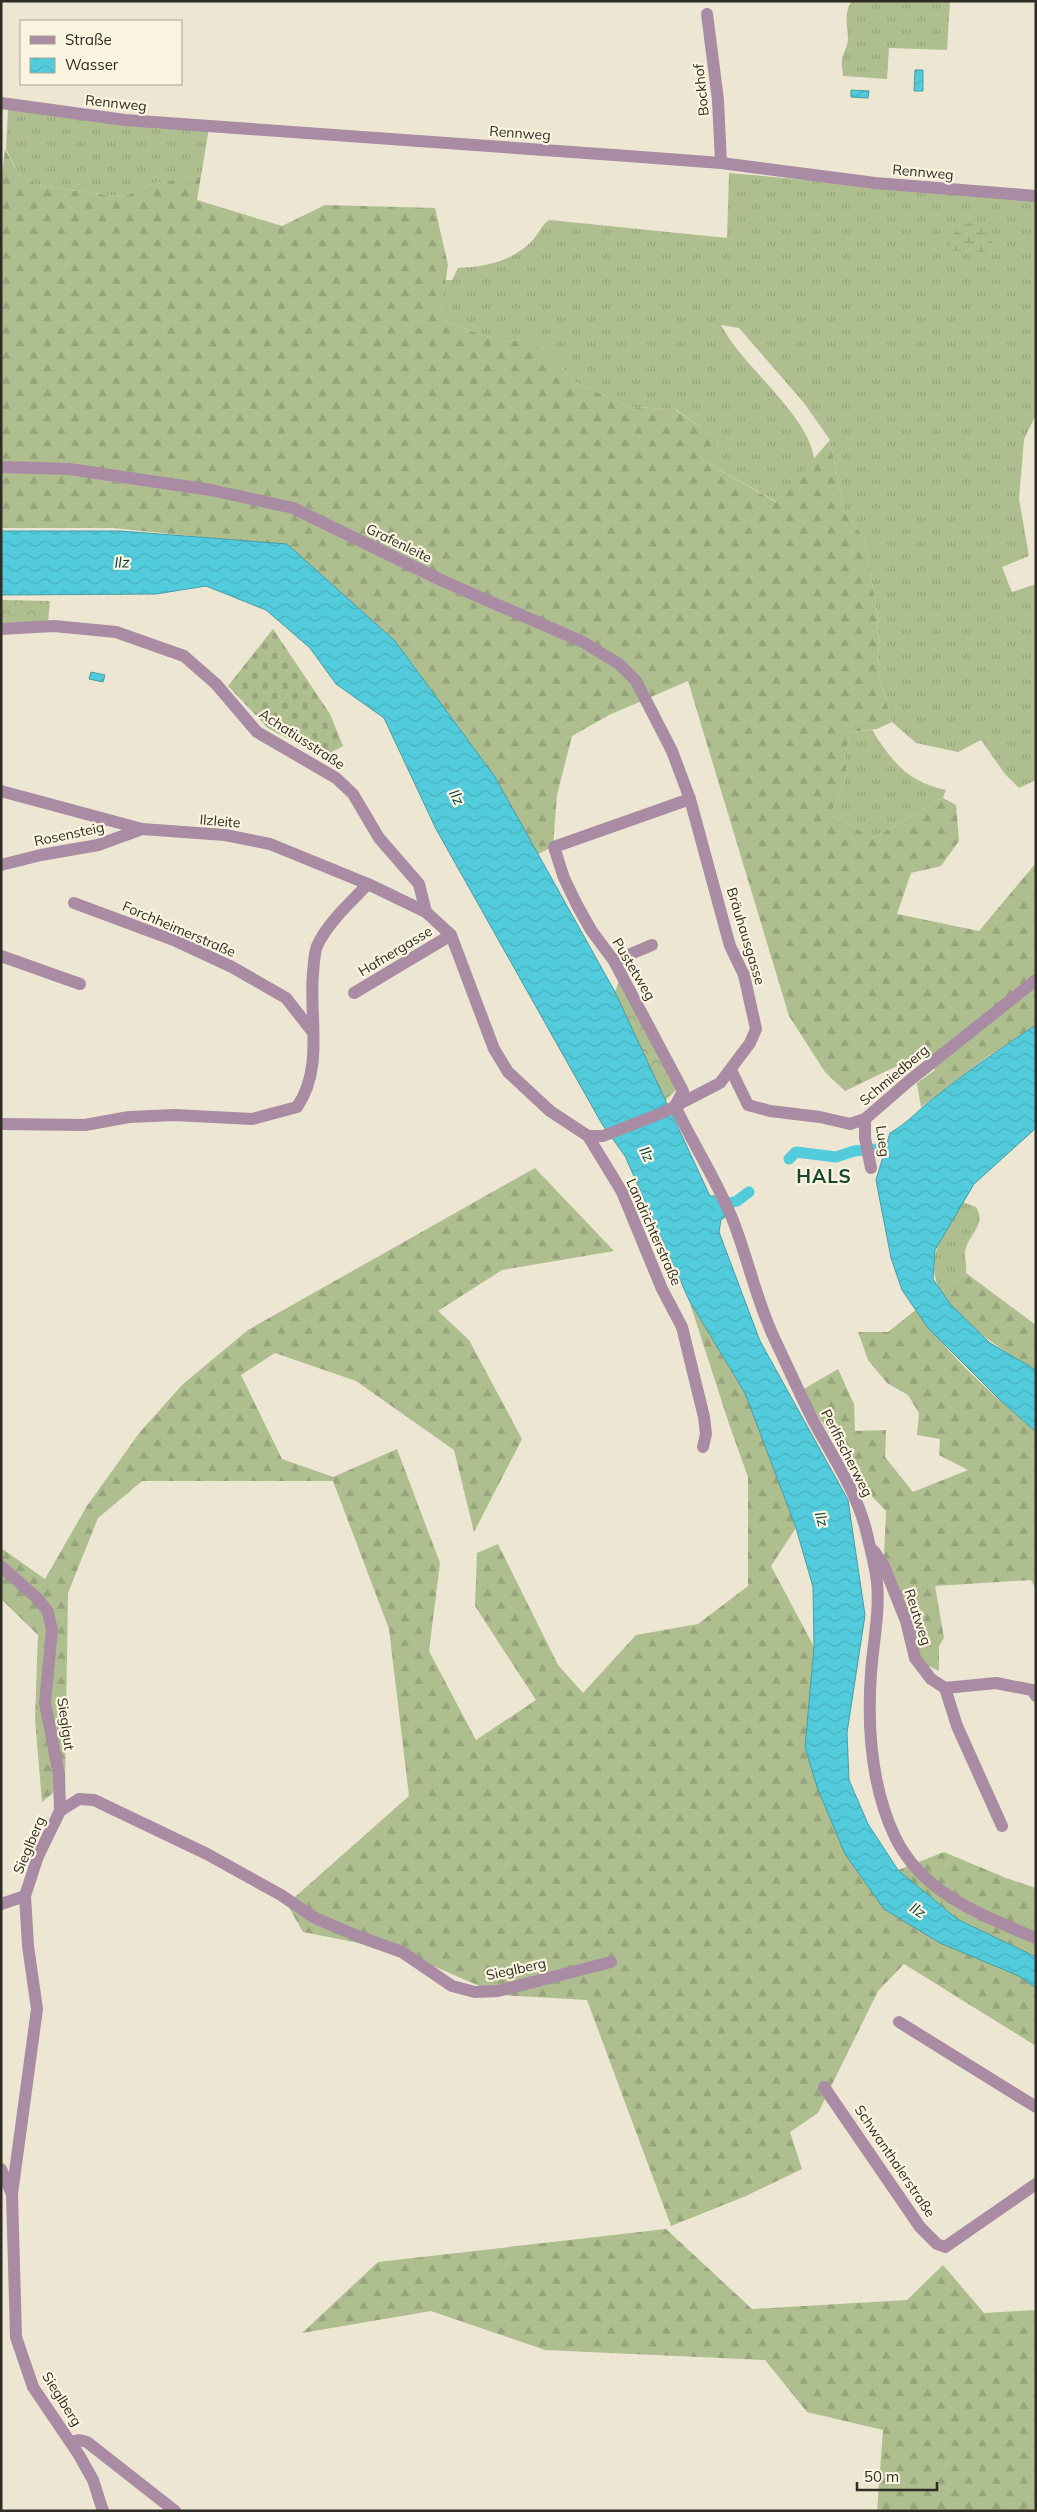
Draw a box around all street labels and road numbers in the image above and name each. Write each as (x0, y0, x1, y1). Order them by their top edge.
street label: Bockhof (689, 63, 713, 117)
street label: Rennweg (84, 91, 148, 115)
street label: Rennweg (489, 122, 551, 144)
street label: Rennweg (892, 160, 954, 184)
street label: Grafenleite (363, 519, 435, 567)
street label: Achatiusstraße (256, 705, 348, 773)
street label: Ilzleite (199, 810, 241, 832)
street label: Rosensteig (32, 818, 106, 850)
street label: Bräuhausgasse (723, 885, 769, 987)
street label: Forchheimerstraße (120, 897, 238, 961)
street label: Hafnergasse (355, 922, 435, 980)
street label: Pustetweg (608, 935, 660, 1003)
street label: Schmiedberg (856, 1041, 932, 1109)
street label: Lueg (872, 1124, 894, 1158)
street label: Landrichterstraße (622, 1176, 686, 1288)
street label: Perlfischerweg (817, 1406, 877, 1500)
street label: Reutweg (900, 1586, 936, 1648)
street label: Sieglgut (53, 1697, 79, 1752)
street label: Sieglberg (9, 1813, 49, 1877)
street label: Sieglberg (484, 1954, 548, 1984)
street label: Schwanthalerstraße (851, 2101, 939, 2221)
street label: Sieglberg (38, 2368, 86, 2430)

